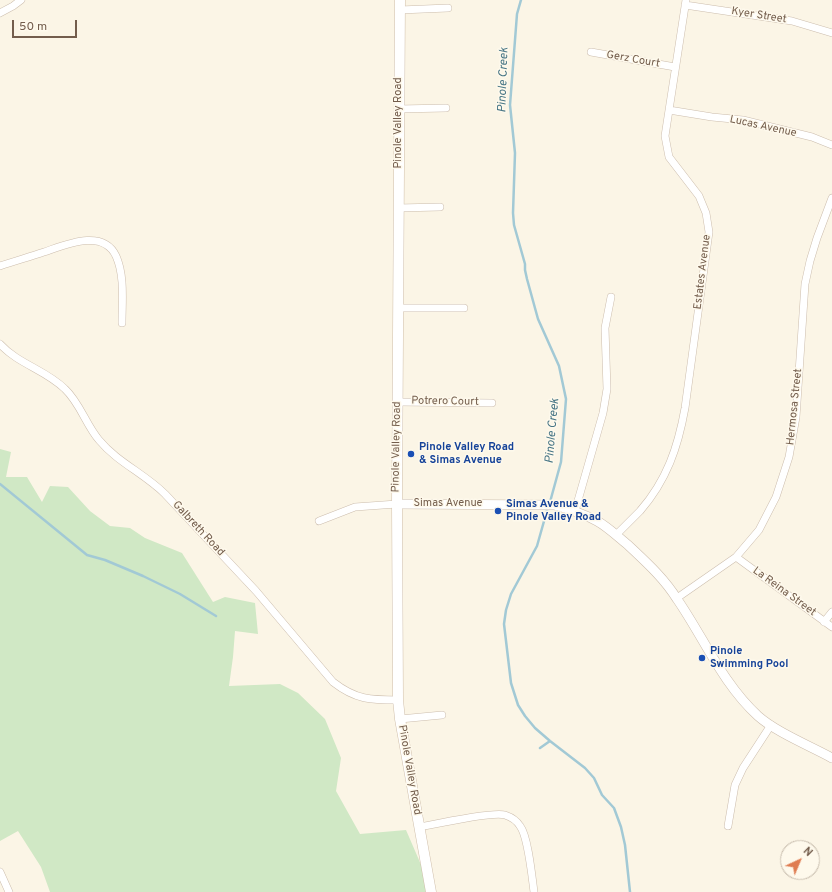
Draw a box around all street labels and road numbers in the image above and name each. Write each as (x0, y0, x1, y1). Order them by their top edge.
street label: Kyer Street (730, 5, 788, 27)
street label: Gerz Court (605, 49, 661, 71)
street label: Pinole Valley Road (392, 77, 406, 169)
street label: Lucas Avenue (728, 113, 798, 141)
street label: Estates Avenue (692, 234, 714, 310)
street label: Hermosa Street (784, 368, 806, 446)
street label: Potrero Court (411, 395, 479, 409)
street label: Pinole Valley Road (390, 401, 404, 493)
street label: Simas Avenue (413, 497, 483, 511)
street label: Galbreth Road (169, 499, 227, 559)
street label: La Reina Street (750, 565, 818, 619)
street label: Pinole Valley Road (395, 724, 423, 816)

